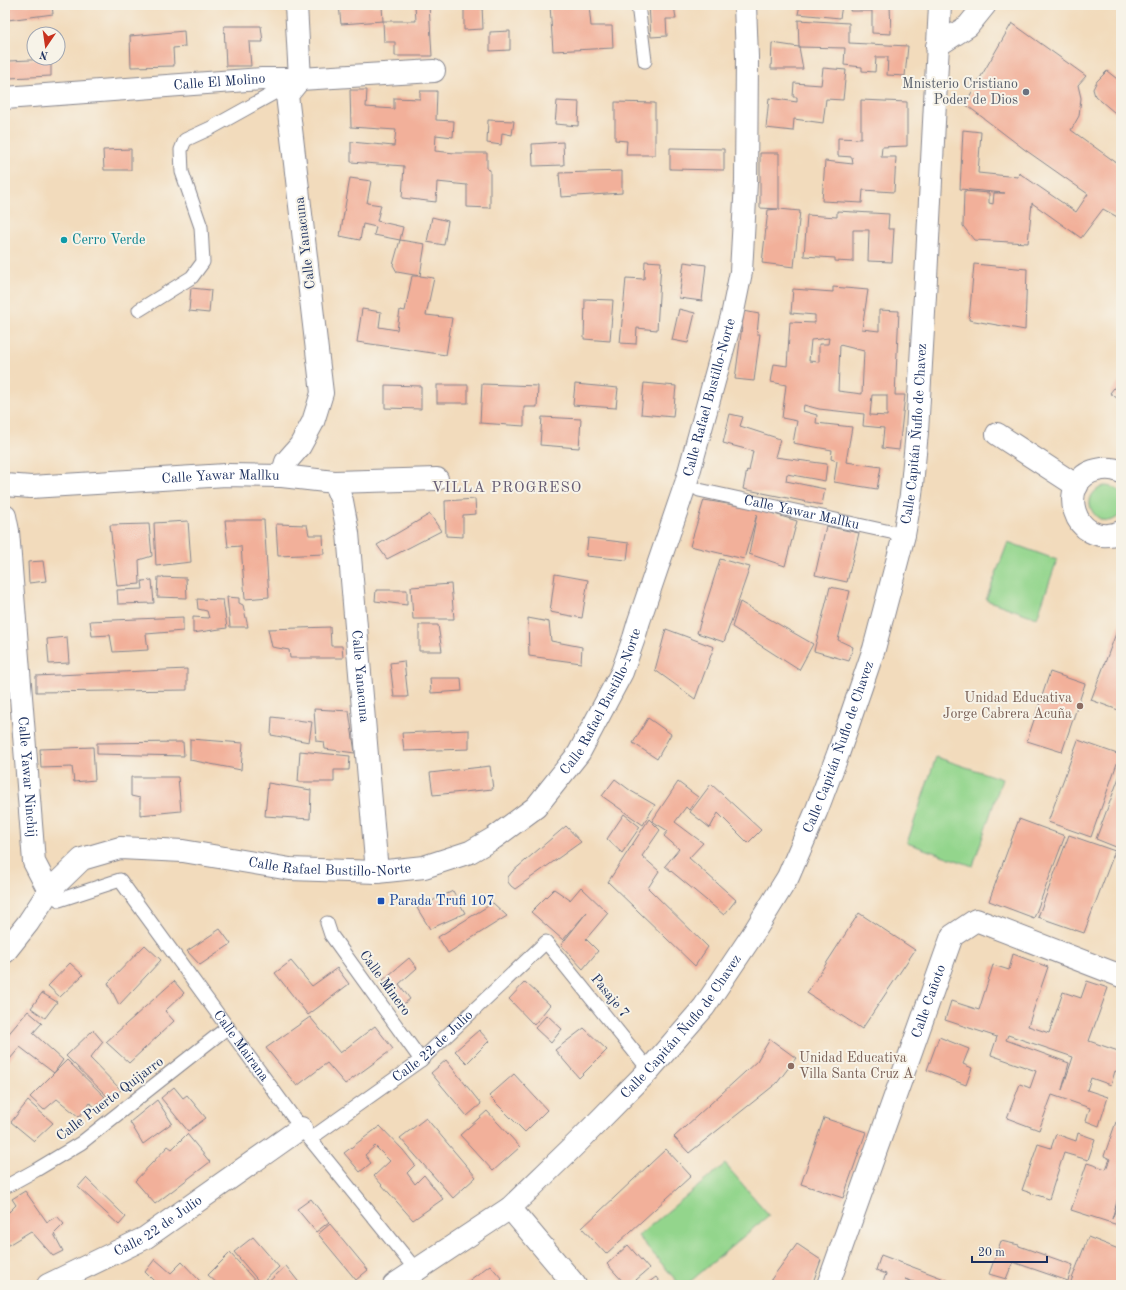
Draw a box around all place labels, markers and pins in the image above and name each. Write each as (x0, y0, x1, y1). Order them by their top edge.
place label: Mnisterio Cristiano Poder de Dios (902, 77, 1018, 107)
marker: Mnisterio Cristiano Poder de Dios (1021, 87, 1031, 97)
place label: Cerro Verde (72, 233, 146, 247)
marker: Cerro Verde (59, 235, 69, 245)
place label: Unidad Educativa Jorge Cabrera Acuña (943, 691, 1072, 721)
marker: Unidad Educativa Jorge Cabrera Acuña (1075, 701, 1085, 711)
place label: Parada Trufi 107 (389, 894, 495, 908)
marker: Parada Trufi 107 (376, 896, 386, 906)
place label: Unidad Educativa Villa Santa Cruz A (799, 1051, 914, 1081)
marker: Unidad Educativa Villa Santa Cruz A (786, 1061, 796, 1071)

